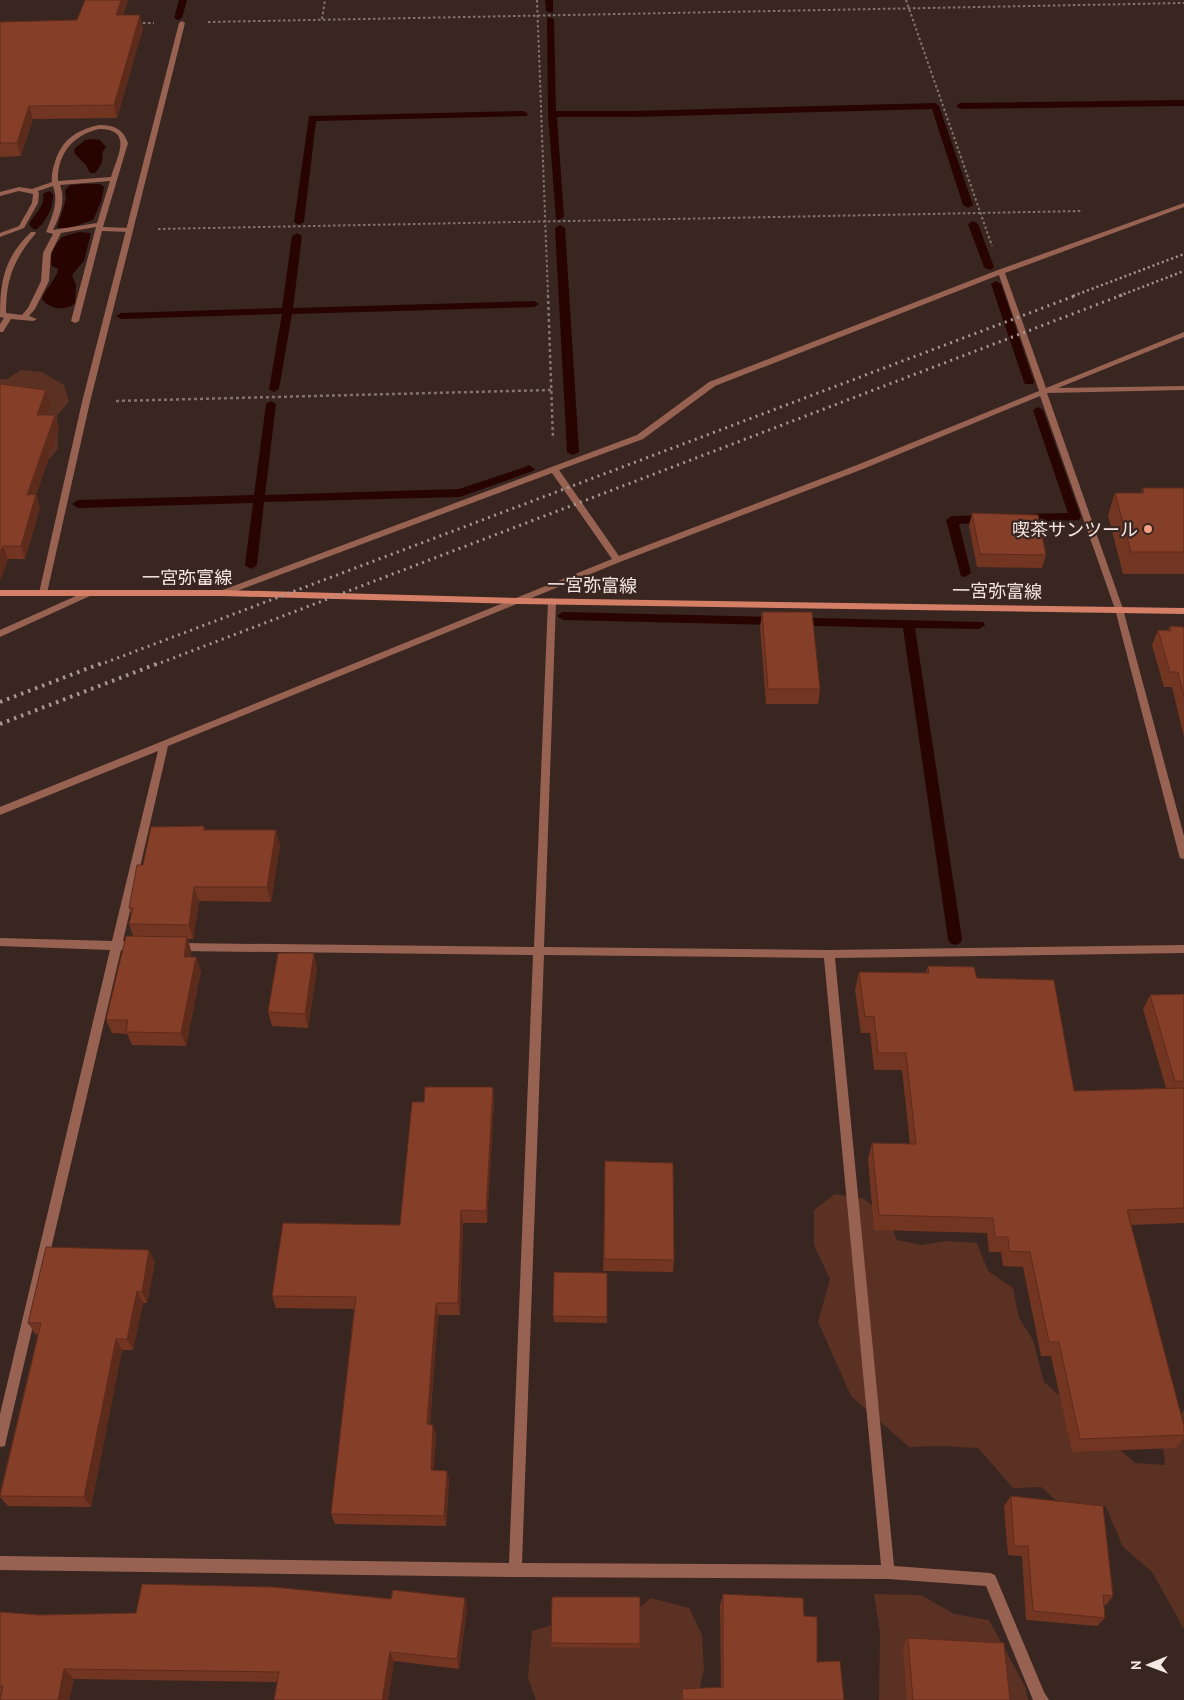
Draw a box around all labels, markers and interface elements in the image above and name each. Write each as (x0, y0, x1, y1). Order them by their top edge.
place label: 喫茶サンツール (1012, 518, 1138, 541)
marker: 喫茶サンツール (1142, 523, 1154, 535)
street label: 一宮弥富線 (142, 566, 232, 589)
street label: 一宮弥富線 (547, 573, 637, 597)
street label: 一宮弥富線 (952, 579, 1042, 603)
north arrow (1124, 1640, 1174, 1690)
text: N (1127, 1660, 1145, 1670)

